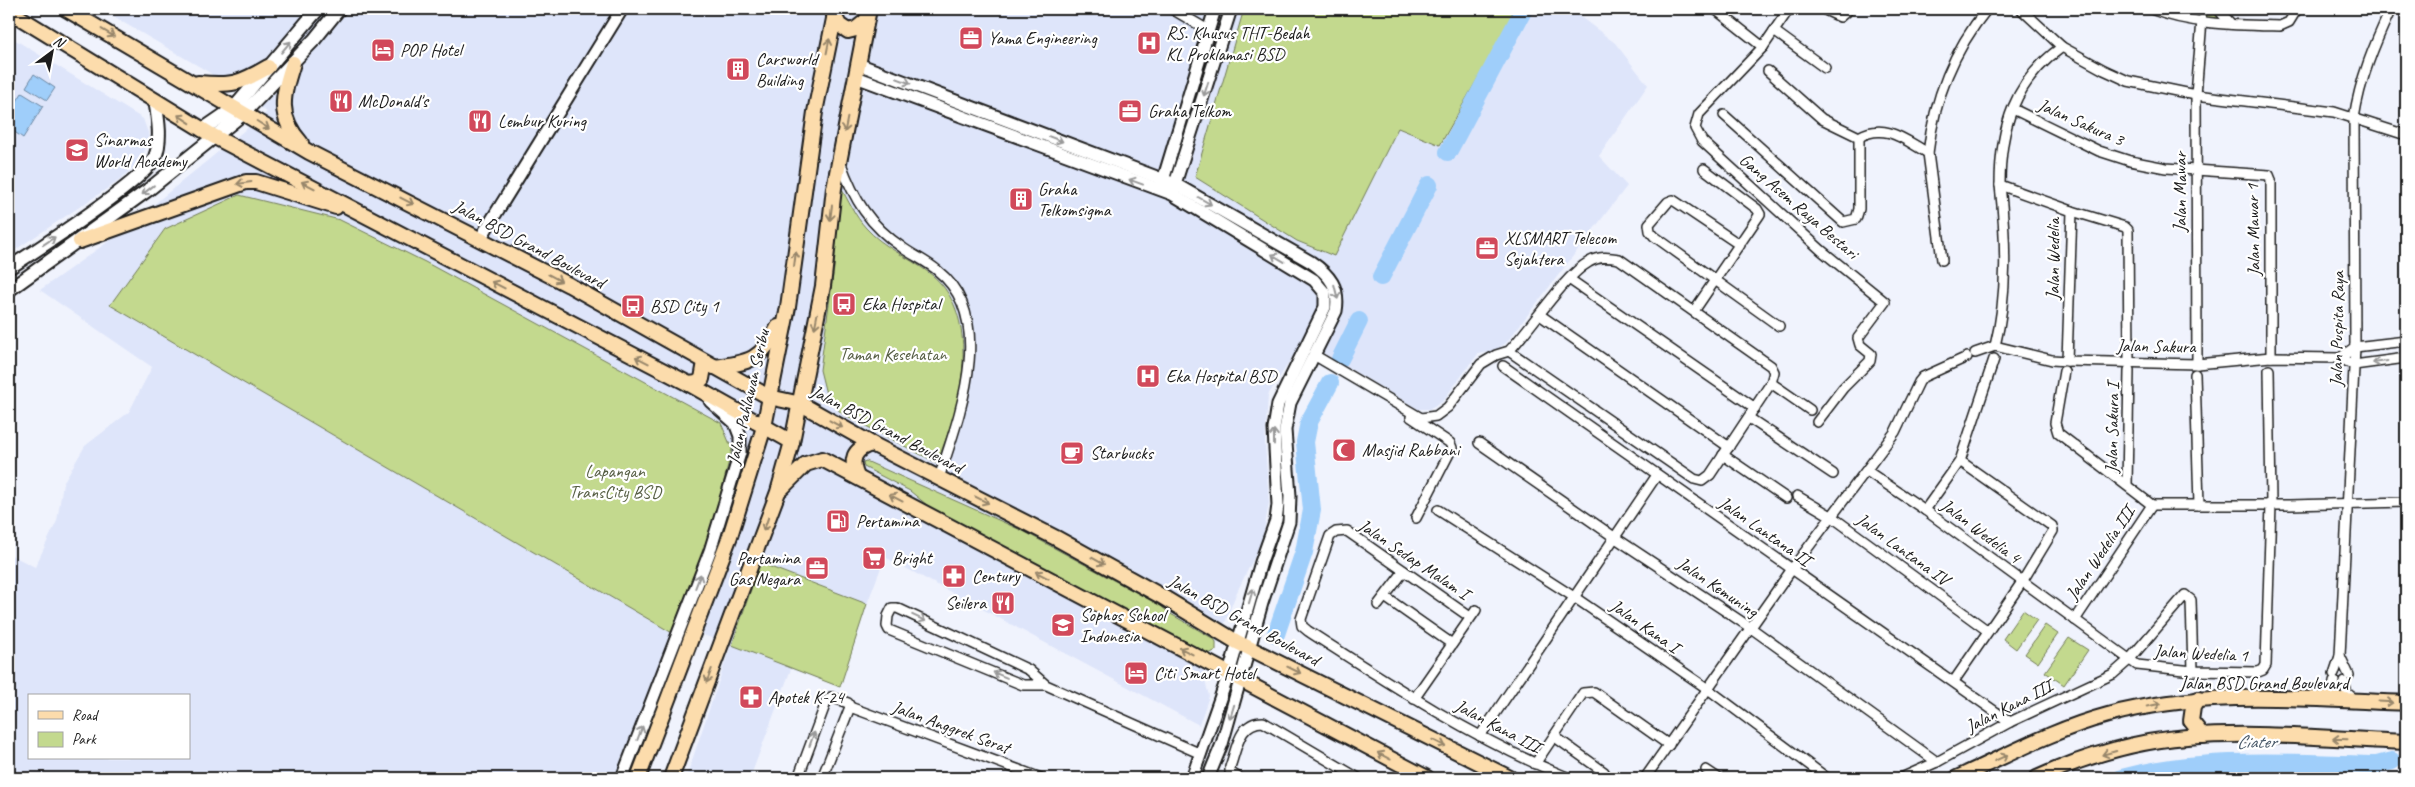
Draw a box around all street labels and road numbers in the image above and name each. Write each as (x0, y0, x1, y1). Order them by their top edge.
street label: Jalan Sakura 3 (2034, 93, 2129, 151)
street label: Gang Asem Raya Bestari (1735, 148, 1865, 265)
street label: Jalan Mawar (2169, 150, 2191, 233)
street label: Jalan Mawar 1 (2241, 183, 2265, 277)
street label: Jalan BSD Grand Boulevard (448, 194, 611, 295)
street label: Jalan Wedelia (2042, 217, 2064, 301)
street label: Jalan Puspita Raya (2325, 270, 2349, 388)
street label: Jalan Pahlawan Seribu (722, 326, 775, 468)
street label: Jalan Sakura (2115, 334, 2197, 358)
street label: Jalan BSD Grand Boulevard (806, 379, 969, 480)
street label: Jalan Sakura I (2100, 379, 2124, 474)
street label: Jalan Lantana II (1714, 491, 1818, 573)
street label: Jalan Wedelia 4 (1936, 493, 2027, 569)
street label: Jalan Wedelia III (2060, 499, 2141, 605)
street label: Jalan Lantana IV (1852, 507, 1956, 592)
street label: Jalan Sedap Malam I (1354, 513, 1477, 606)
street label: Jalan Kemuning (1673, 551, 1764, 623)
street label: Jalan BSD Grand Boulevard (1164, 569, 1326, 672)
street label: Jalan Kana I (1605, 594, 1687, 660)
street label: Jalan Wedelia 1 (2152, 640, 2249, 666)
street label: Jalan BSD Grand Boulevard (2179, 672, 2351, 694)
street label: Jalan Kana III (1961, 673, 2059, 738)
street label: Jalan Kana III (1450, 694, 1548, 760)
street label: Jalan Anggrek Serat (888, 695, 1016, 759)

